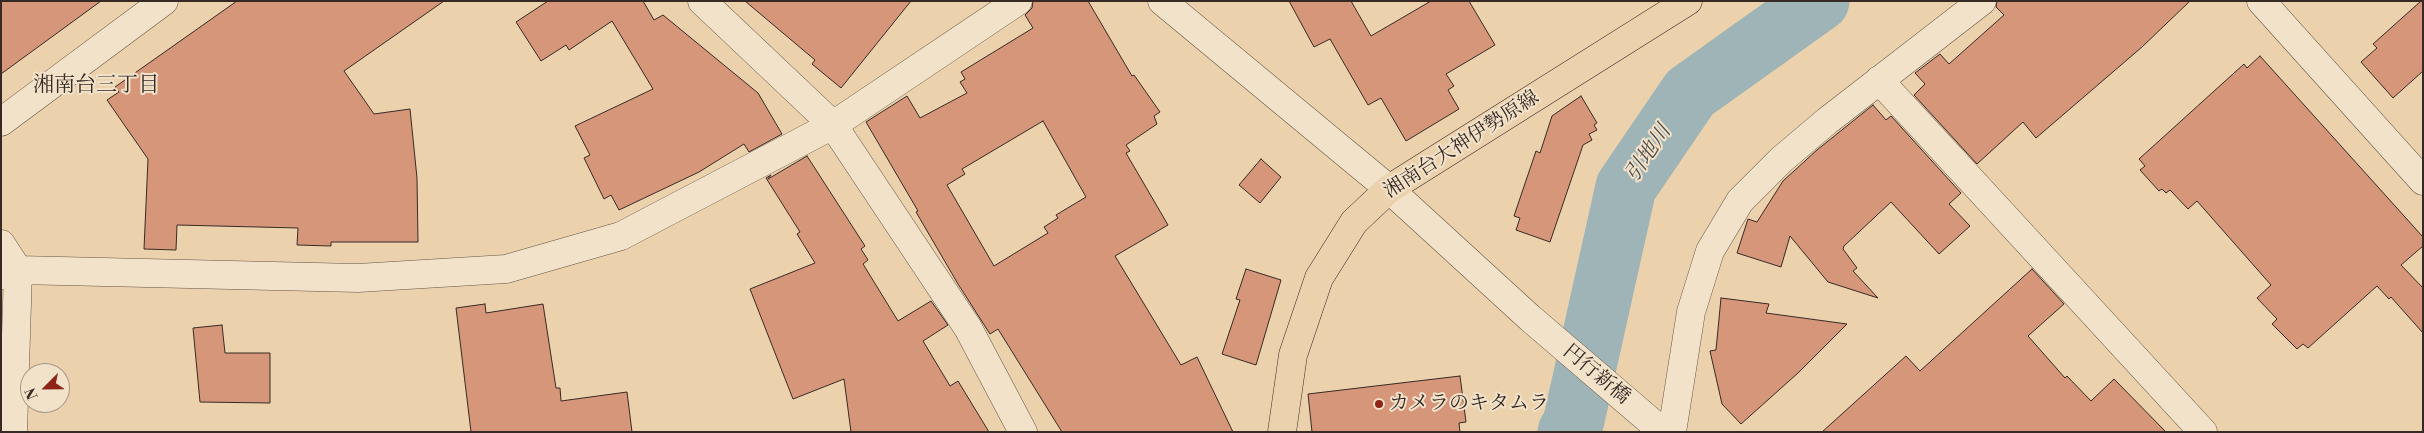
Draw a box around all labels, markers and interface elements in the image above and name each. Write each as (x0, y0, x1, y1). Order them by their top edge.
district label: 湘南台三丁目 (33, 73, 159, 99)
street label: 湘南台大神伊勢原線 (1380, 86, 1544, 204)
water label: 引地川 (1621, 121, 1677, 187)
street label: 円行新橋 (1558, 340, 1634, 410)
north arrow (20, 363, 70, 413)
text: N (22, 385, 43, 402)
place label: カメラのキタムラ (1389, 392, 1549, 416)
marker: カメラのキタムラ (1373, 398, 1385, 410)

